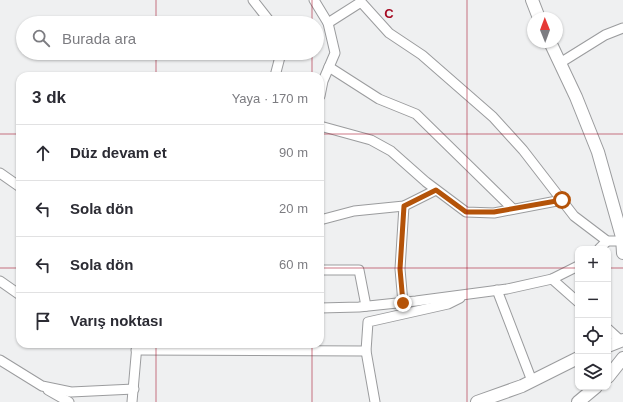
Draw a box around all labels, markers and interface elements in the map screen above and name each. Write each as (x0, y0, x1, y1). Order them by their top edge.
text: C (384, 6, 394, 21)
north arrow (527, 12, 563, 48)
search box (16, 16, 324, 60)
icon: search (30, 27, 52, 49)
text: Burada ara (62, 30, 136, 47)
text: 3 dk (32, 88, 66, 107)
text: Yaya · 170 m (232, 91, 308, 106)
icon: ahead (32, 142, 54, 164)
text: Düz devam et (70, 144, 167, 161)
text: 90 m (279, 145, 308, 160)
route start (553, 191, 571, 209)
icon: left (32, 198, 54, 220)
text: Sola dön (70, 200, 133, 217)
text: 20 m (279, 201, 308, 216)
map controls (575, 246, 611, 390)
button: + (575, 246, 611, 282)
icon: left (32, 254, 54, 276)
text: Sola dön (70, 256, 133, 273)
text: 60 m (279, 257, 308, 272)
button: − (575, 282, 611, 318)
route end (394, 294, 412, 312)
icon: arrive (32, 310, 54, 332)
text: Varış noktası (70, 312, 163, 329)
button: locate (575, 318, 611, 354)
button: layers (575, 354, 611, 390)

